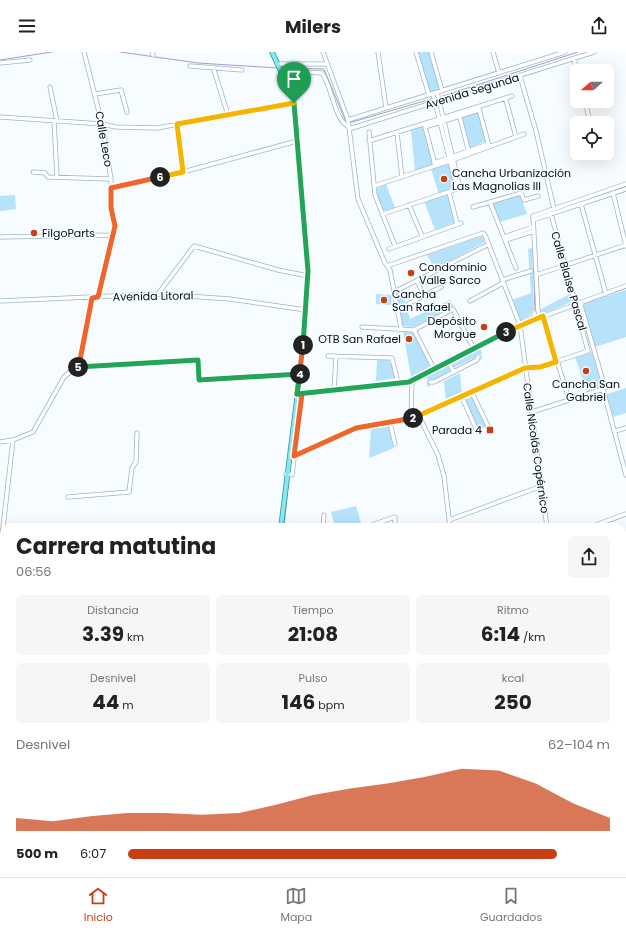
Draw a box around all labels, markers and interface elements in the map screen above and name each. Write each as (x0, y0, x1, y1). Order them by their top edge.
text: Milers (285, 14, 341, 39)
icon: menu (16, 15, 38, 37)
icon: share (588, 15, 610, 37)
pin (277, 62, 311, 103)
north arrow (570, 64, 614, 108)
map controls (570, 64, 614, 160)
icon: arrive (283, 68, 305, 90)
street label: Avenida Segunda (423, 69, 521, 113)
street label: Calle Leco (91, 110, 117, 168)
button: locate (570, 116, 614, 160)
place label: Cancha Urbanización Las Magnolias III (452, 165, 571, 194)
pin: 6 (150, 167, 170, 187)
text: 6 (156, 169, 164, 185)
marker: Cancha Urbanización Las Magnolias III (439, 174, 449, 184)
place label: FilgoParts (42, 225, 95, 241)
marker: FilgoParts (29, 228, 39, 238)
street label: Calle Blaise Pascal (547, 230, 591, 332)
place label: Condominio Valle Sarco (419, 259, 487, 288)
marker: Condominio Valle Sarco (406, 268, 416, 278)
place label: Cancha San Rafael (392, 286, 451, 315)
street label: Avenida Litoral (113, 287, 193, 305)
marker: Cancha San Rafael (379, 295, 389, 305)
place label: Depósito Morgue (427, 313, 476, 342)
marker: Depósito Morgue (479, 322, 489, 332)
pin: 3 (496, 322, 516, 342)
text: 3 (503, 324, 509, 340)
place label: OTB San Rafael (318, 331, 401, 347)
marker: OTB San Rafael (404, 334, 414, 344)
pin: 1 (293, 335, 313, 355)
text: 1 (301, 337, 305, 353)
pin: 5 (68, 357, 88, 377)
text: 5 (74, 359, 82, 375)
pin: 4 (290, 364, 310, 384)
text: 4 (296, 366, 304, 382)
marker: Cancha San Gabriel (581, 366, 591, 376)
place label: Cancha San Gabriel (552, 376, 620, 405)
street label: Calle Nicolás Copérnico (519, 382, 553, 514)
pin: 2 (403, 408, 423, 428)
text: 2 (410, 410, 416, 426)
place label: Parada 4 (432, 422, 482, 438)
marker: Parada 4 (485, 425, 495, 435)
text: Carrera matutina (16, 531, 216, 562)
button: share (568, 536, 610, 578)
text: 06:56 (16, 562, 52, 581)
text: Distancia (87, 602, 139, 618)
text: Tiempo (292, 602, 334, 618)
text: Ritmo (497, 602, 529, 618)
text: 3.39 (82, 620, 124, 648)
text: 21:08 (288, 620, 338, 648)
text: 6:14 (481, 620, 520, 648)
text: km (124, 629, 144, 645)
text: /km (520, 629, 545, 645)
text: Desnivel (90, 670, 136, 686)
text: Pulso (299, 670, 327, 686)
text: kcal (502, 670, 524, 686)
text: 44 (92, 688, 119, 716)
text: 146 (282, 688, 315, 716)
text: 250 (494, 688, 532, 716)
text: m (119, 697, 134, 713)
text: bpm (315, 697, 344, 713)
text: Desnivel (16, 735, 70, 754)
text: 62–104 m (548, 735, 610, 754)
text: 500 m (16, 844, 58, 863)
text: 6:07 (80, 844, 106, 863)
tab: Inicio (84, 885, 113, 926)
tab: Mapa (280, 885, 312, 926)
tab: Guardados (480, 885, 542, 926)

